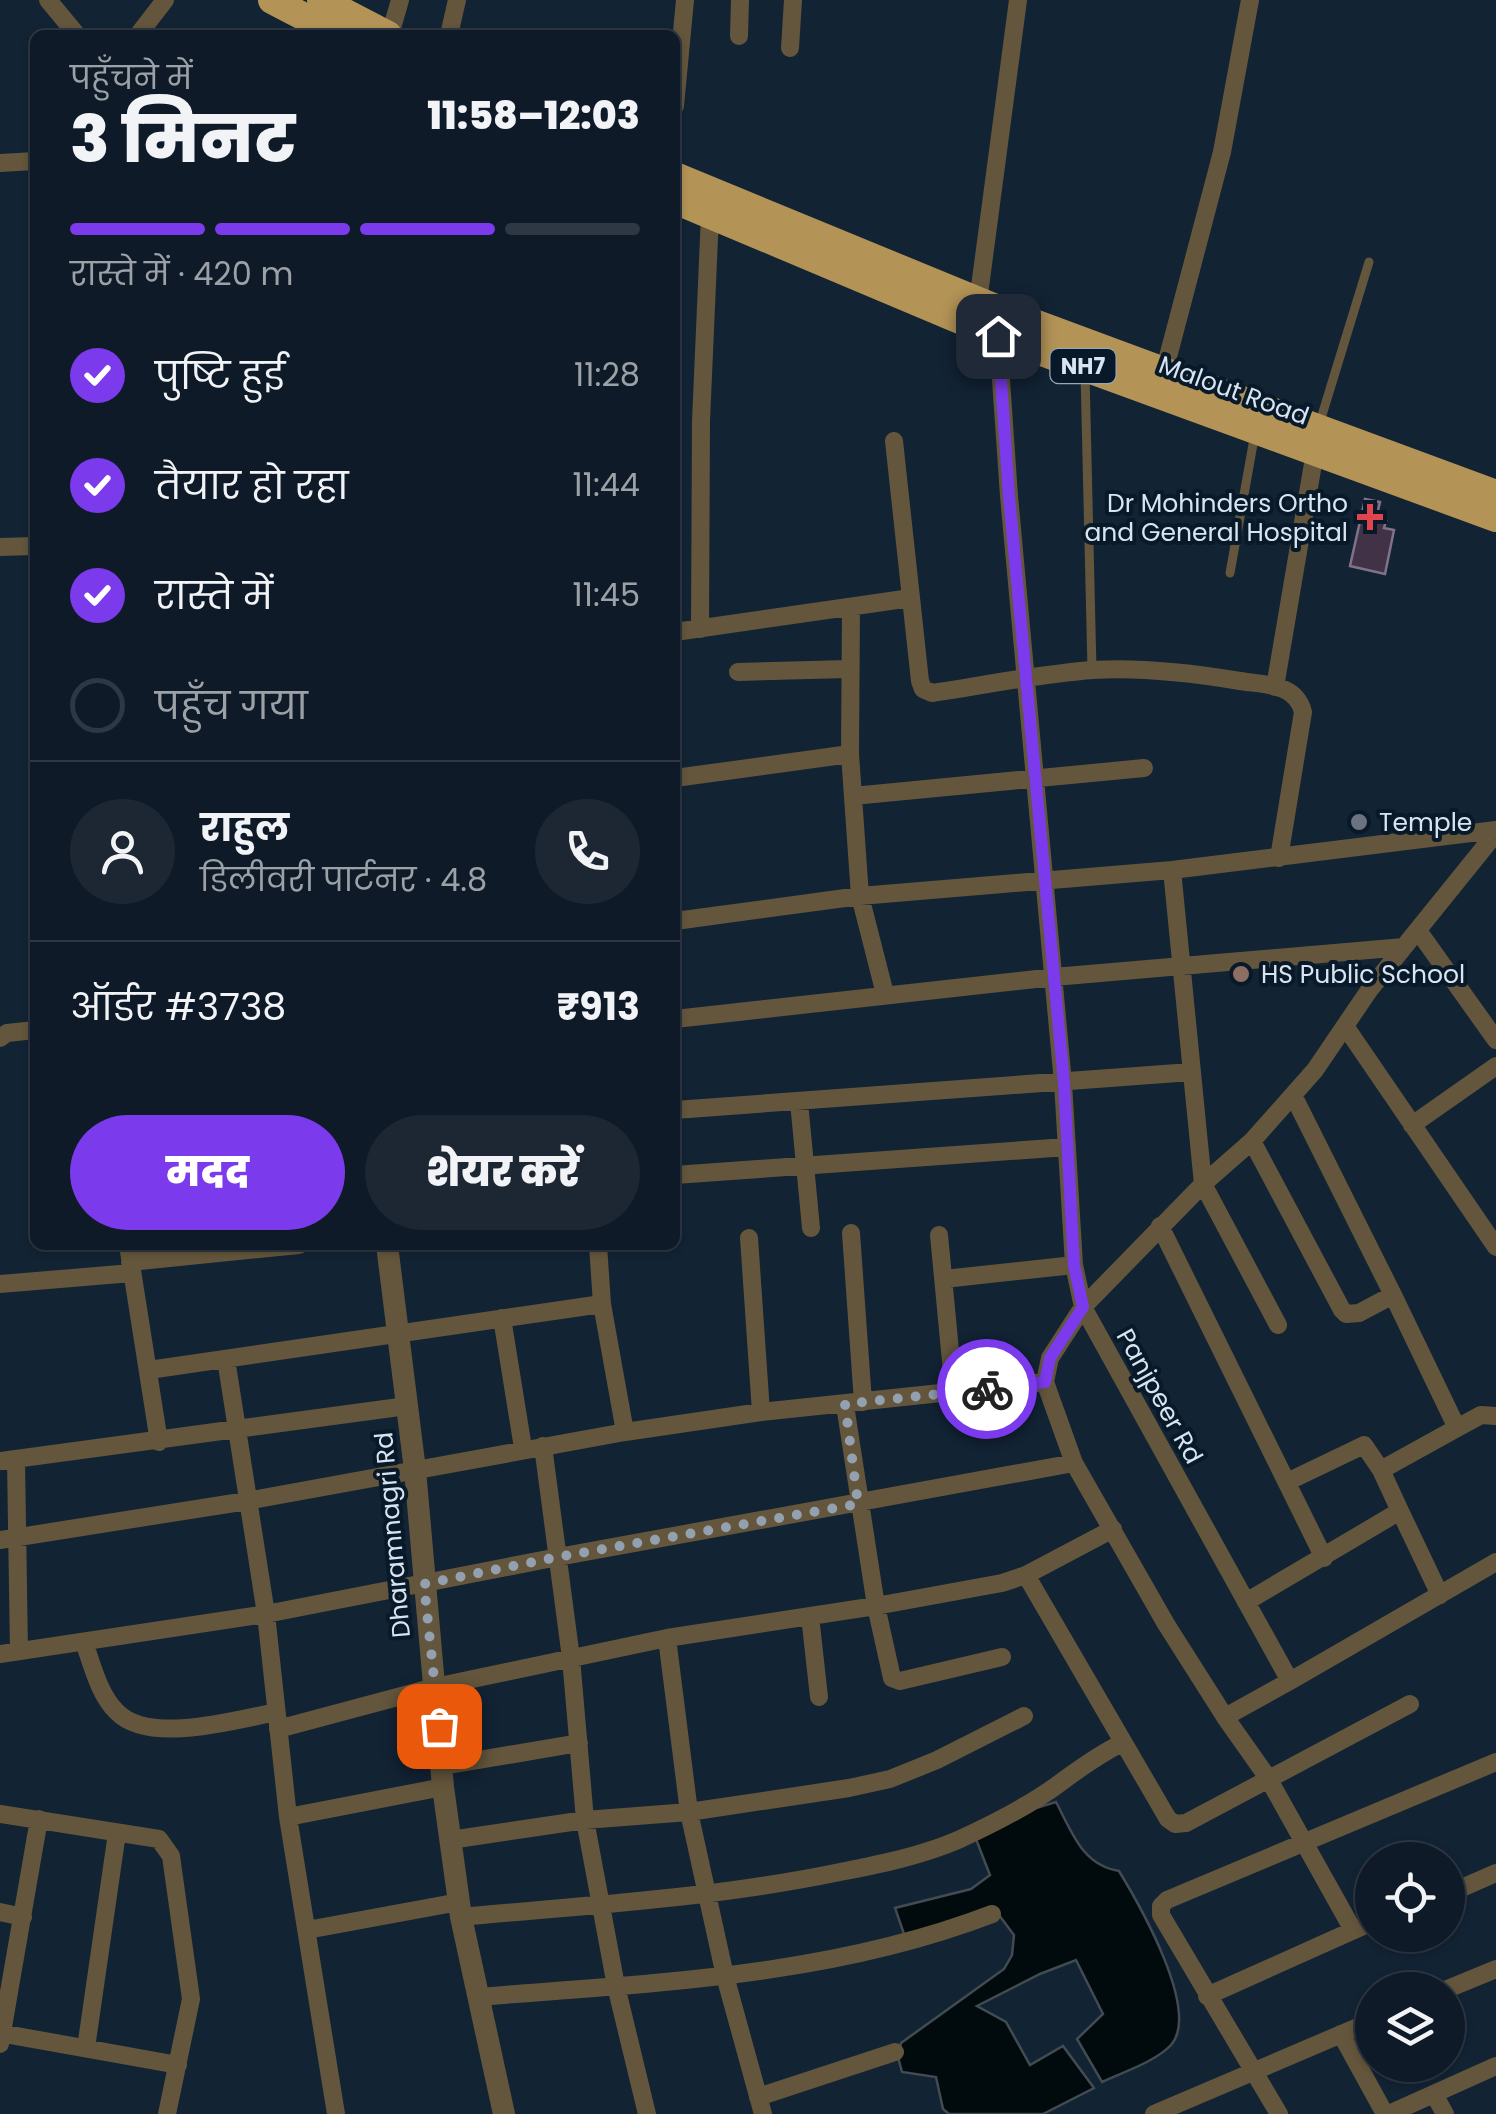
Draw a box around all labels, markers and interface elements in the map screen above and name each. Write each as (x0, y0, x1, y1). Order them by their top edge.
text: पहुँचने में (70, 55, 192, 100)
text: 11:58–12:03 (427, 89, 640, 142)
text: 3 मिनट (70, 94, 295, 185)
text: रास्ते में · 420 m (70, 251, 293, 296)
pin (956, 294, 1041, 379)
icon: home (971, 309, 1026, 364)
street label: Malout Road (1154, 347, 1314, 434)
icon: check (70, 348, 125, 403)
text: पुष्टि हुई (155, 349, 285, 402)
road number: NH7 (1050, 349, 1116, 383)
text: 11:28 (574, 352, 640, 397)
icon: check (70, 458, 125, 513)
text: तैयार हो रहा (155, 459, 348, 512)
text: 11:44 (572, 462, 640, 507)
place label: Dr Mohinders Ortho and General Hospital (1084, 486, 1348, 550)
marker: Dr Mohinders Ortho and General Hospital (1357, 504, 1383, 530)
icon: check (70, 568, 125, 623)
text: रास्ते में (155, 569, 273, 622)
text: 11:45 (572, 572, 640, 617)
text: पहुँच गया (155, 679, 308, 732)
button: person (70, 799, 175, 904)
button: phone (535, 799, 640, 904)
text: राहुल (200, 801, 289, 854)
place label: Temple (1379, 805, 1472, 840)
marker: Temple (1348, 811, 1370, 833)
text: डिलीवरी पार्टनर · 4.8 (200, 857, 487, 902)
place label: HS Public School (1261, 957, 1465, 992)
marker: HS Public School (1230, 963, 1252, 985)
text: ऑर्डर #3738 (70, 980, 286, 1033)
text: ₹913 (557, 980, 640, 1033)
button: मदद (70, 1115, 345, 1230)
button: शेयर करें (365, 1115, 640, 1230)
street label: Panjpeer Rd (1108, 1322, 1211, 1470)
courier (937, 1339, 1037, 1439)
icon: bike (960, 1362, 1015, 1417)
street label: Dharamnagri Rd (366, 1431, 419, 1639)
pin (397, 1684, 482, 1769)
icon: bag (412, 1699, 467, 1754)
map controls (1355, 1842, 1465, 2082)
button: locate (1355, 1842, 1465, 1952)
button: layers (1355, 1972, 1465, 2082)

